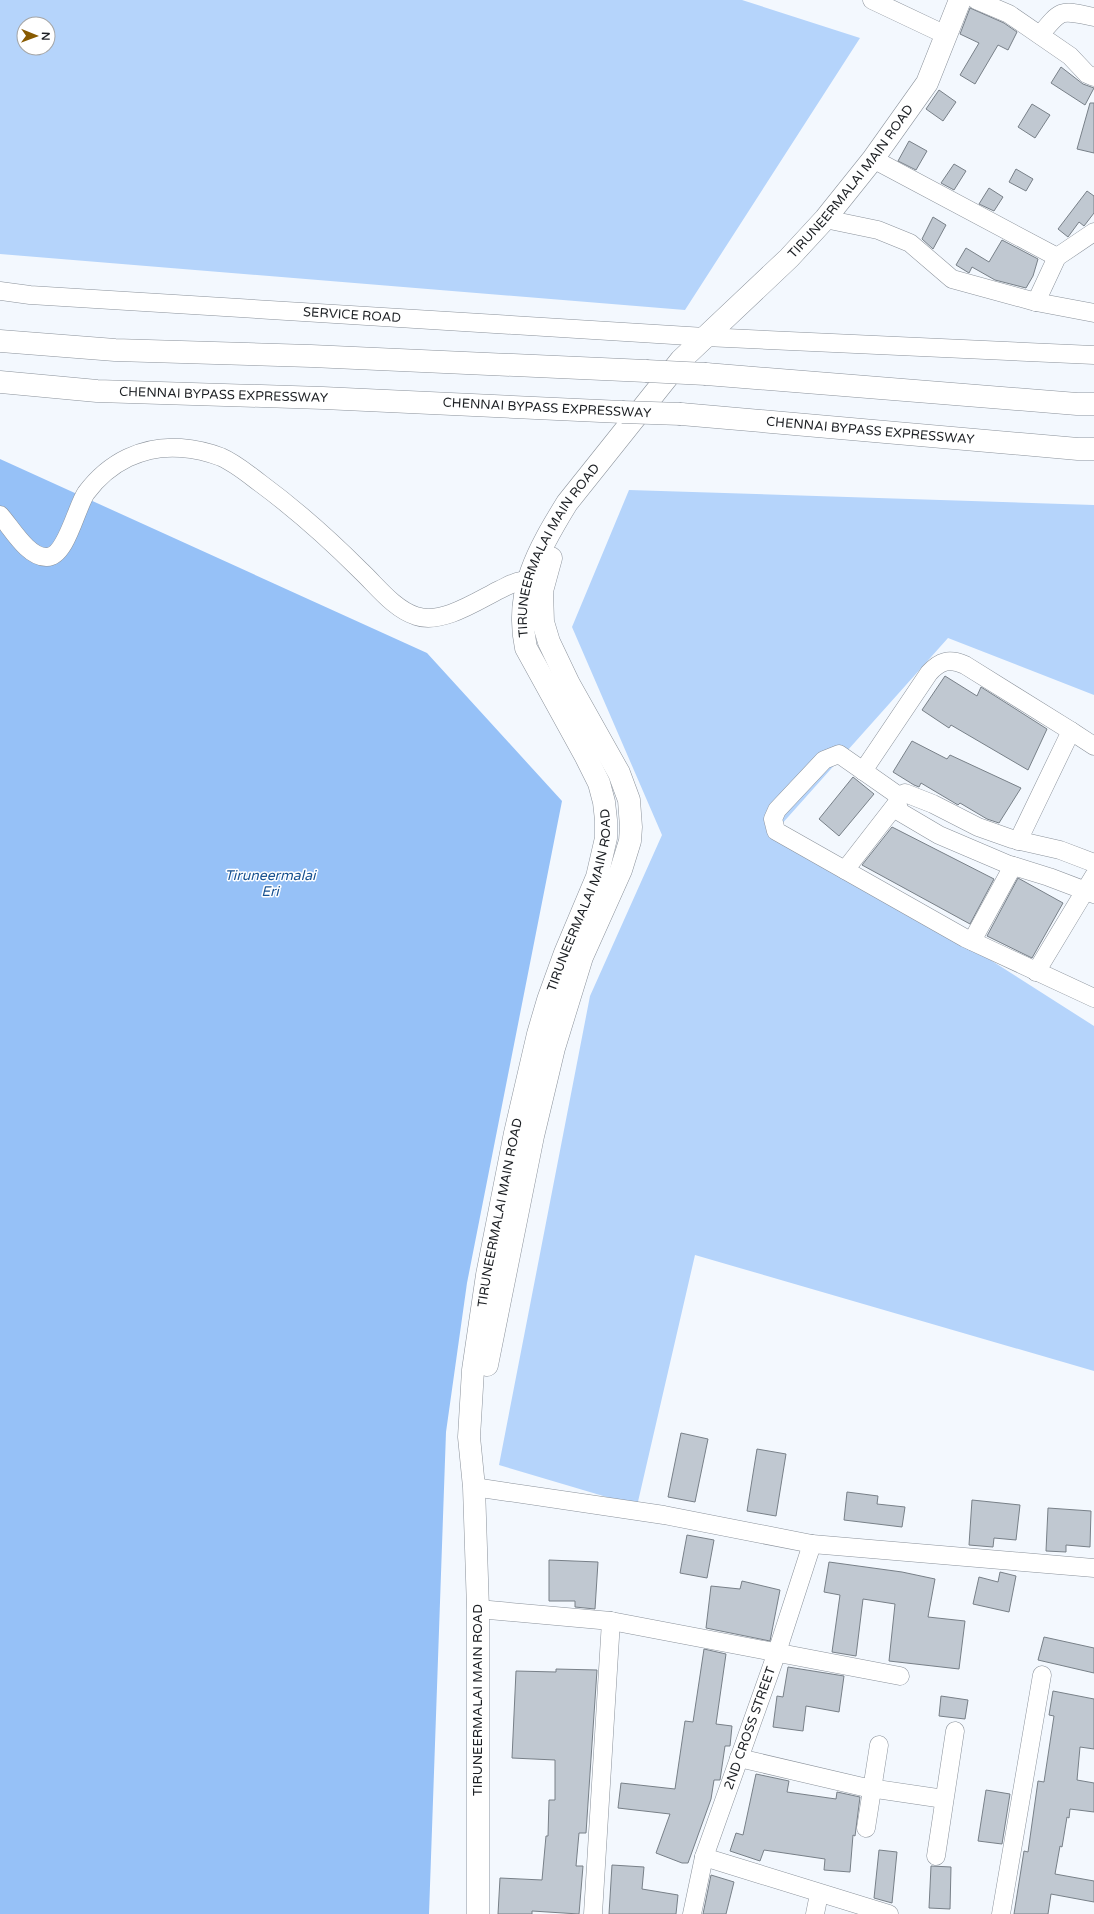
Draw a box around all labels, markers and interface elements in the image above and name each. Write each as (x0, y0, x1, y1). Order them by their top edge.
north arrow (16, 16, 56, 56)
text: N (39, 32, 52, 41)
street label: TIRUNEERMALAI MAIN ROAD (785, 101, 917, 262)
street label: SERVICE ROAD (303, 304, 402, 326)
street label: CHENNAI BYPASS EXPRESSWAY (119, 384, 328, 406)
street label: CHENNAI BYPASS EXPRESSWAY (442, 395, 652, 421)
street label: CHENNAI BYPASS EXPRESSWAY (766, 414, 975, 448)
street label: TIRUNEERMALAI MAIN ROAD (515, 460, 603, 638)
street label: TIRUNEERMALAI MAIN ROAD (544, 808, 614, 994)
water label: Tiruneermalai Eri (224, 867, 317, 900)
street label: TIRUNEERMALAI MAIN ROAD (474, 1116, 526, 1308)
street label: TIRUNEERMALAI MAIN ROAD (470, 1604, 486, 1796)
street label: 2ND CROSS STREET (721, 1665, 779, 1792)

